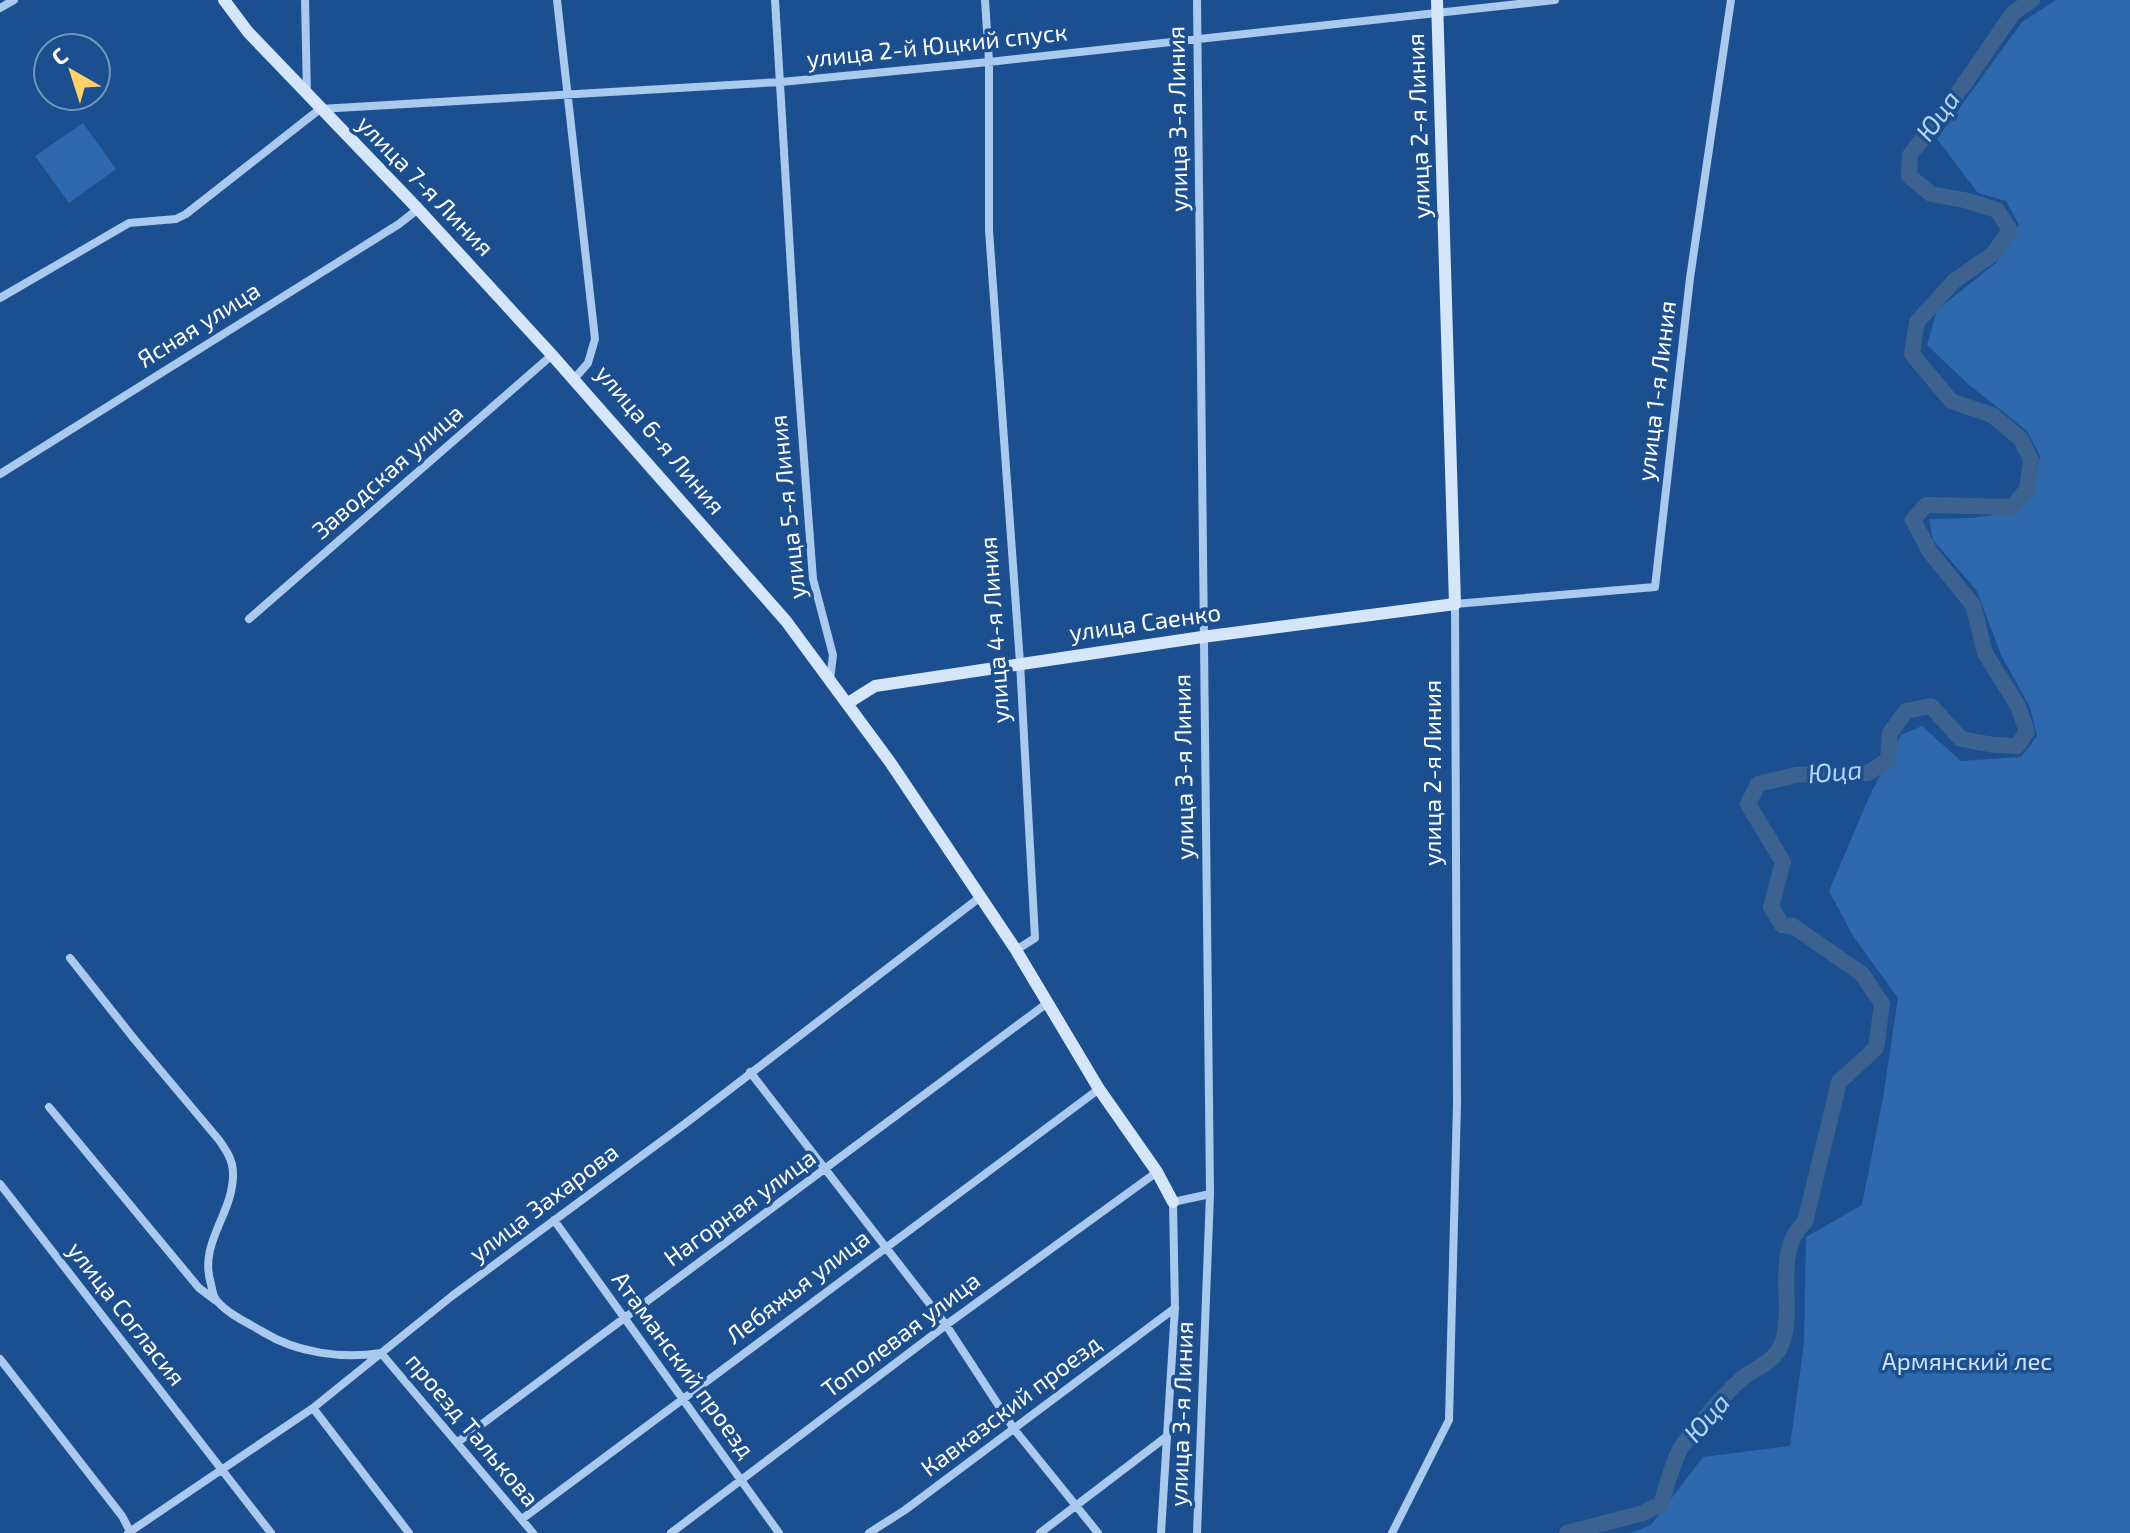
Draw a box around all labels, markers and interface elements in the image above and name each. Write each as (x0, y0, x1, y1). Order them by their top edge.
street label: улица 2-й Юцкий спуск (805, 16, 1069, 74)
street label: улица 3-я Линия (1160, 26, 1194, 212)
north arrow (32, 32, 112, 112)
street label: улица 2-я Линия (1400, 33, 1436, 219)
text: С (46, 41, 72, 70)
water label: Юца (1908, 84, 1965, 146)
street label: улица 7-я Линия (351, 109, 500, 262)
street label: Ясная улица (132, 275, 265, 374)
street label: улица 1-я Линия (1630, 299, 1682, 483)
street label: улица 6-я Линия (589, 358, 732, 520)
street label: Заводская улица (306, 397, 469, 545)
street label: улица 5-я Линия (762, 413, 812, 601)
street label: улица 4-я Линия (973, 536, 1015, 724)
street label: улица Саенко (1067, 597, 1223, 647)
street label: улица 3-я Линия (1166, 674, 1200, 860)
street label: улица 2-я Линия (1417, 680, 1447, 866)
water label: Юца (1806, 753, 1863, 788)
street label: улица Захарова (463, 1136, 624, 1268)
street label: Нагорная улица (658, 1142, 821, 1272)
street label: Лебяжья улица (720, 1222, 875, 1350)
street label: улица Согласия (61, 1235, 192, 1391)
street label: Атаманский проезд (607, 1265, 762, 1463)
street label: Тополевая улица (815, 1265, 986, 1404)
street label: улица 3-я Линия (1163, 1321, 1199, 1507)
street label: Кавказский проезд (915, 1328, 1106, 1482)
street label: проезд Талькова (400, 1346, 546, 1512)
park label: Армянский лес (1882, 1346, 2052, 1375)
water label: Юца (1676, 1386, 1735, 1448)

